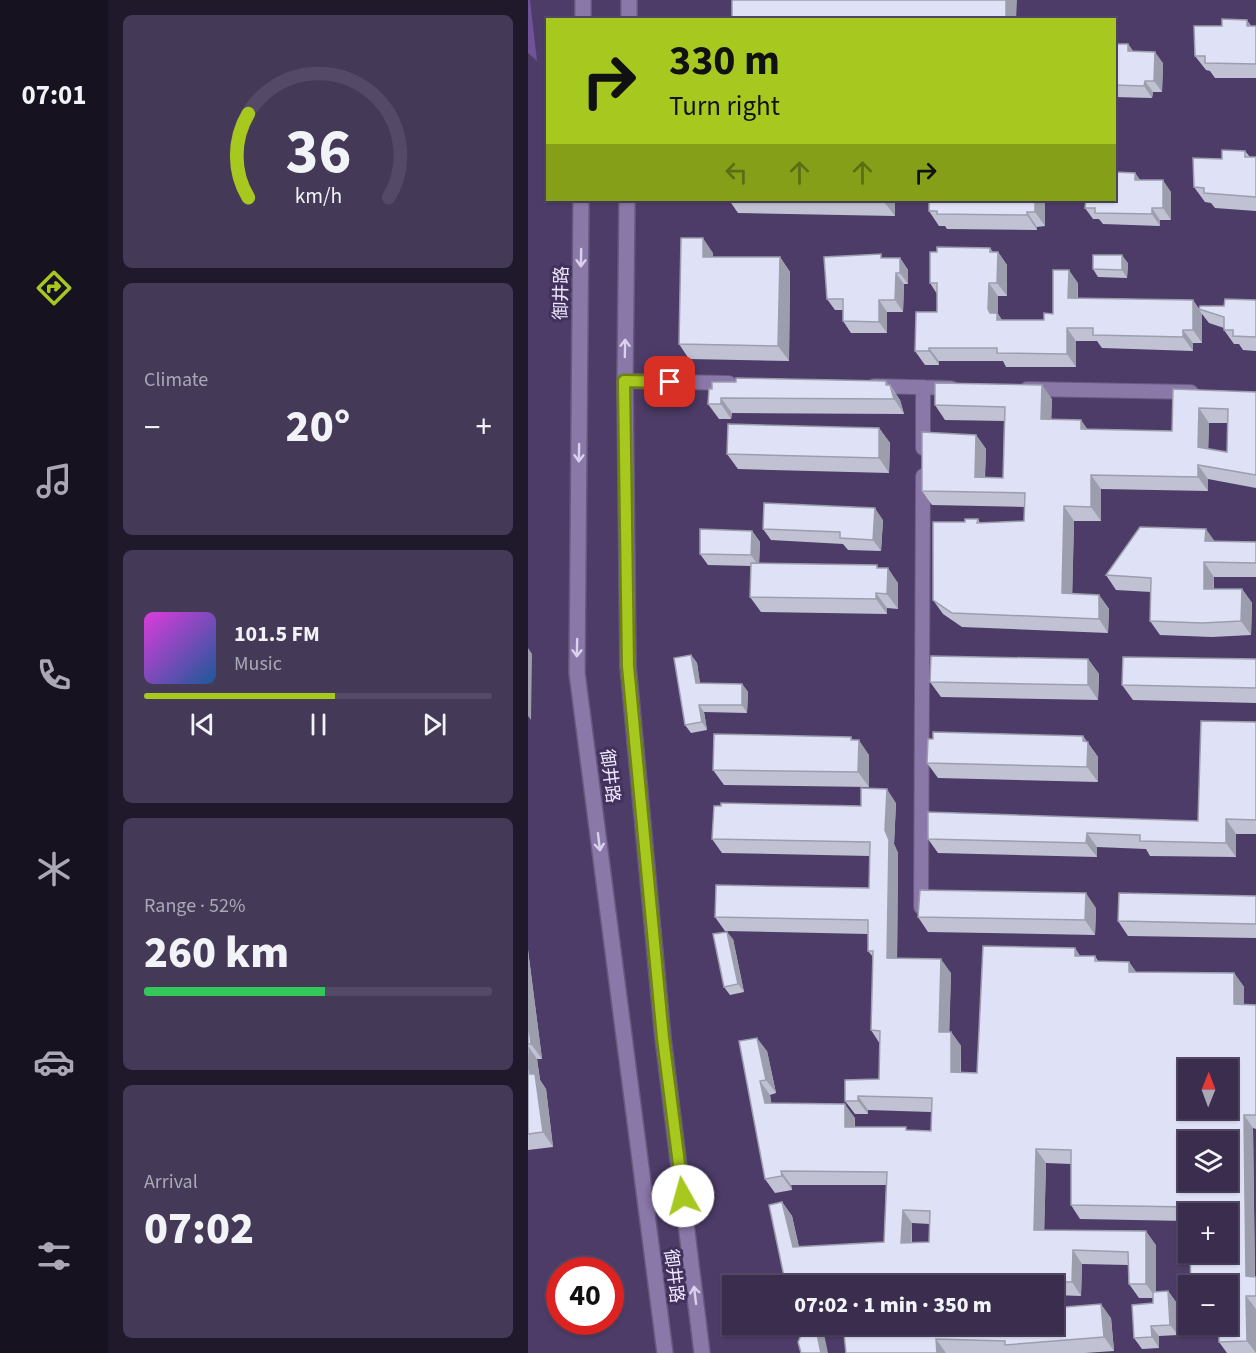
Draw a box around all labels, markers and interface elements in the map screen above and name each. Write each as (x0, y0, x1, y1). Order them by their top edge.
text: 330 m (669, 31, 780, 91)
icon: right (570, 42, 648, 120)
text: 07:01 (21, 76, 87, 115)
text: Turn right (669, 87, 780, 126)
text: 36 (285, 108, 351, 197)
icon: left (720, 156, 753, 189)
icon: ahead (783, 156, 816, 189)
icon: ahead (846, 156, 879, 189)
icon: right (909, 156, 942, 189)
text: km/h (294, 182, 342, 213)
one-way arrow (575, 247, 587, 267)
street label: 御井路 (549, 266, 574, 320)
icon: directions (33, 267, 75, 309)
one-way arrow (619, 338, 631, 358)
pin (644, 356, 695, 407)
icon: arrive (653, 365, 686, 398)
text: Climate (144, 366, 208, 394)
text: 20° (286, 395, 350, 459)
text: − (144, 404, 160, 451)
text: + (476, 404, 492, 451)
one-way arrow (573, 442, 585, 462)
icon: music (33, 460, 75, 502)
text: 101.5 FM (234, 618, 320, 650)
one-way arrow (571, 637, 583, 657)
text: Music (234, 650, 282, 678)
icon: phone (33, 654, 75, 696)
icon: previous (186, 708, 219, 741)
icon: pause (302, 708, 335, 741)
icon: next (418, 708, 451, 741)
street label: 御井路 (594, 748, 625, 804)
one-way arrow (593, 831, 604, 851)
icon: climate (33, 848, 75, 890)
text: Range · 52% (144, 892, 245, 920)
text: 260 km (144, 921, 289, 985)
icon: car (33, 1041, 75, 1083)
north arrow (1178, 1059, 1238, 1119)
map controls (1178, 1059, 1238, 1335)
button: layers (1178, 1131, 1238, 1191)
position arrow (651, 1164, 715, 1228)
text: Arrival (144, 1168, 198, 1196)
text: 07:02 (144, 1197, 254, 1261)
button: + (1178, 1203, 1238, 1263)
icon: filters (33, 1235, 75, 1277)
street label: 御井路 (658, 1248, 689, 1304)
speed limit sign: 40 (546, 1257, 624, 1335)
button: − (1178, 1275, 1238, 1335)
one-way arrow (690, 1286, 701, 1305)
text: 07:02 · 1 min · 350 m (794, 1289, 992, 1321)

